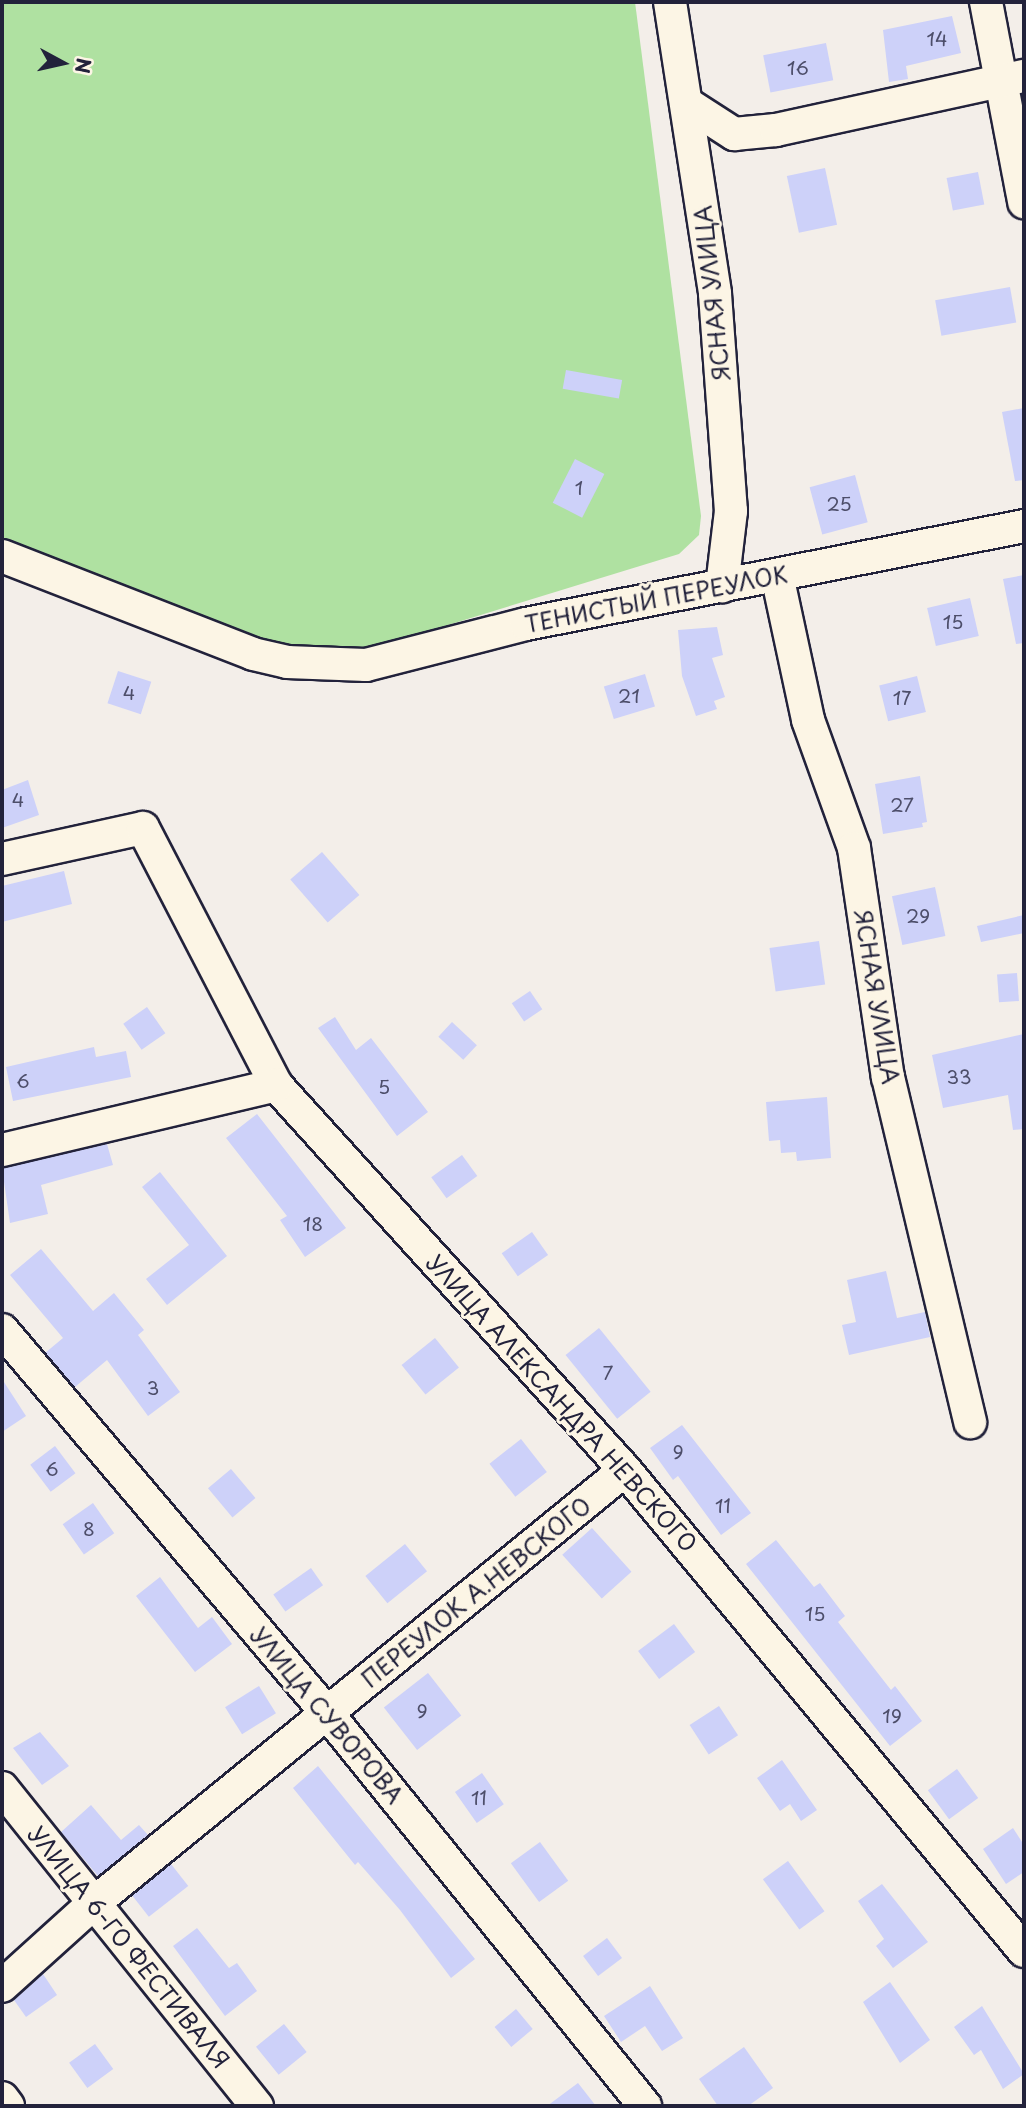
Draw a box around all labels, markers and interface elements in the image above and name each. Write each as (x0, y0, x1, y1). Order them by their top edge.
north arrow (28, 28, 98, 98)
house number: 14 (926, 28, 948, 50)
text: N (69, 57, 99, 75)
house number: 16 (787, 57, 809, 79)
street label: ЯСНАЯ УЛИЦА (689, 204, 735, 382)
house number: 1 (575, 477, 583, 499)
house number: 25 (826, 493, 852, 515)
street label: ТЕНИСТЫЙ ПЕРЕУЛОК (522, 560, 790, 638)
house number: 15 (943, 611, 963, 633)
house number: 4 (123, 682, 135, 704)
house number: 21 (618, 685, 640, 707)
house number: 17 (893, 687, 911, 709)
house number: 4 (12, 789, 24, 811)
house number: 27 (890, 794, 914, 816)
house number: 29 (906, 905, 930, 927)
street label: ЯСНАЯ УЛИЦА (850, 908, 904, 1086)
house number: 33 (947, 1066, 971, 1088)
house number: 6 (16, 1070, 30, 1092)
house number: 5 (378, 1076, 390, 1098)
house number: 18 (303, 1213, 323, 1235)
street label: УЛИЦА АЛЕКСАНДРА НЕВСКОГО (420, 1248, 704, 1558)
house number: 7 (603, 1362, 613, 1384)
house number: 3 (147, 1377, 159, 1399)
house number: 9 (672, 1441, 684, 1463)
house number: 6 (45, 1458, 59, 1480)
street label: ПЕРЕУЛОК А.НЕВСКОГО (356, 1491, 596, 1693)
house number: 11 (715, 1495, 731, 1517)
house number: 8 (83, 1518, 95, 1540)
house number: 15 (805, 1603, 825, 1625)
street label: УЛИЦА СУВОРОВА (244, 1620, 410, 1810)
house number: 9 (416, 1700, 428, 1722)
house number: 19 (882, 1705, 902, 1727)
house number: 11 (471, 1787, 487, 1809)
street label: УЛИЦА 6-ГО ФЕСТИВАЛЯ (22, 1819, 236, 2075)

